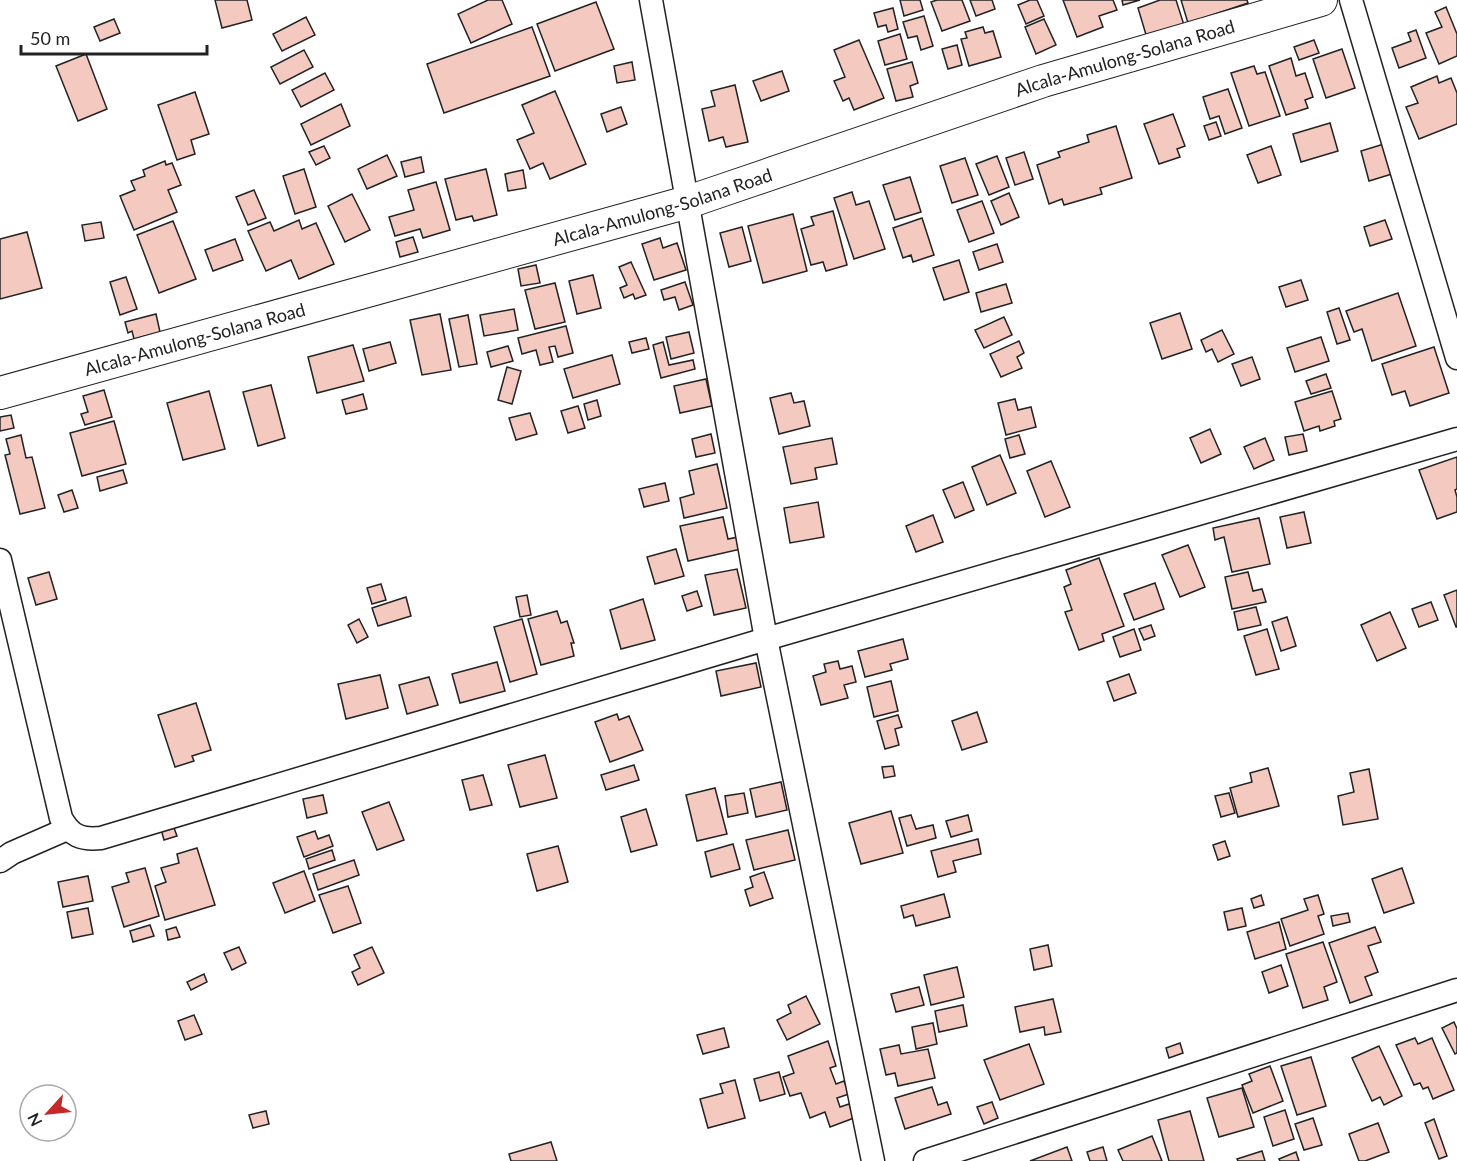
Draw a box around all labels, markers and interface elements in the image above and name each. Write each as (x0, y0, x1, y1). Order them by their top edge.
street label: Alcala-Amulong-Solana Road (1012, 15, 1237, 101)
scale bar (21, 18, 207, 56)
text: 50 m (30, 27, 70, 49)
street label: Alcala-Amulong-Solana Road (550, 163, 775, 250)
street label: Alcala-Amulong-Solana Road (82, 298, 308, 380)
north arrow (18, 1083, 78, 1143)
text: N (23, 1110, 45, 1130)

